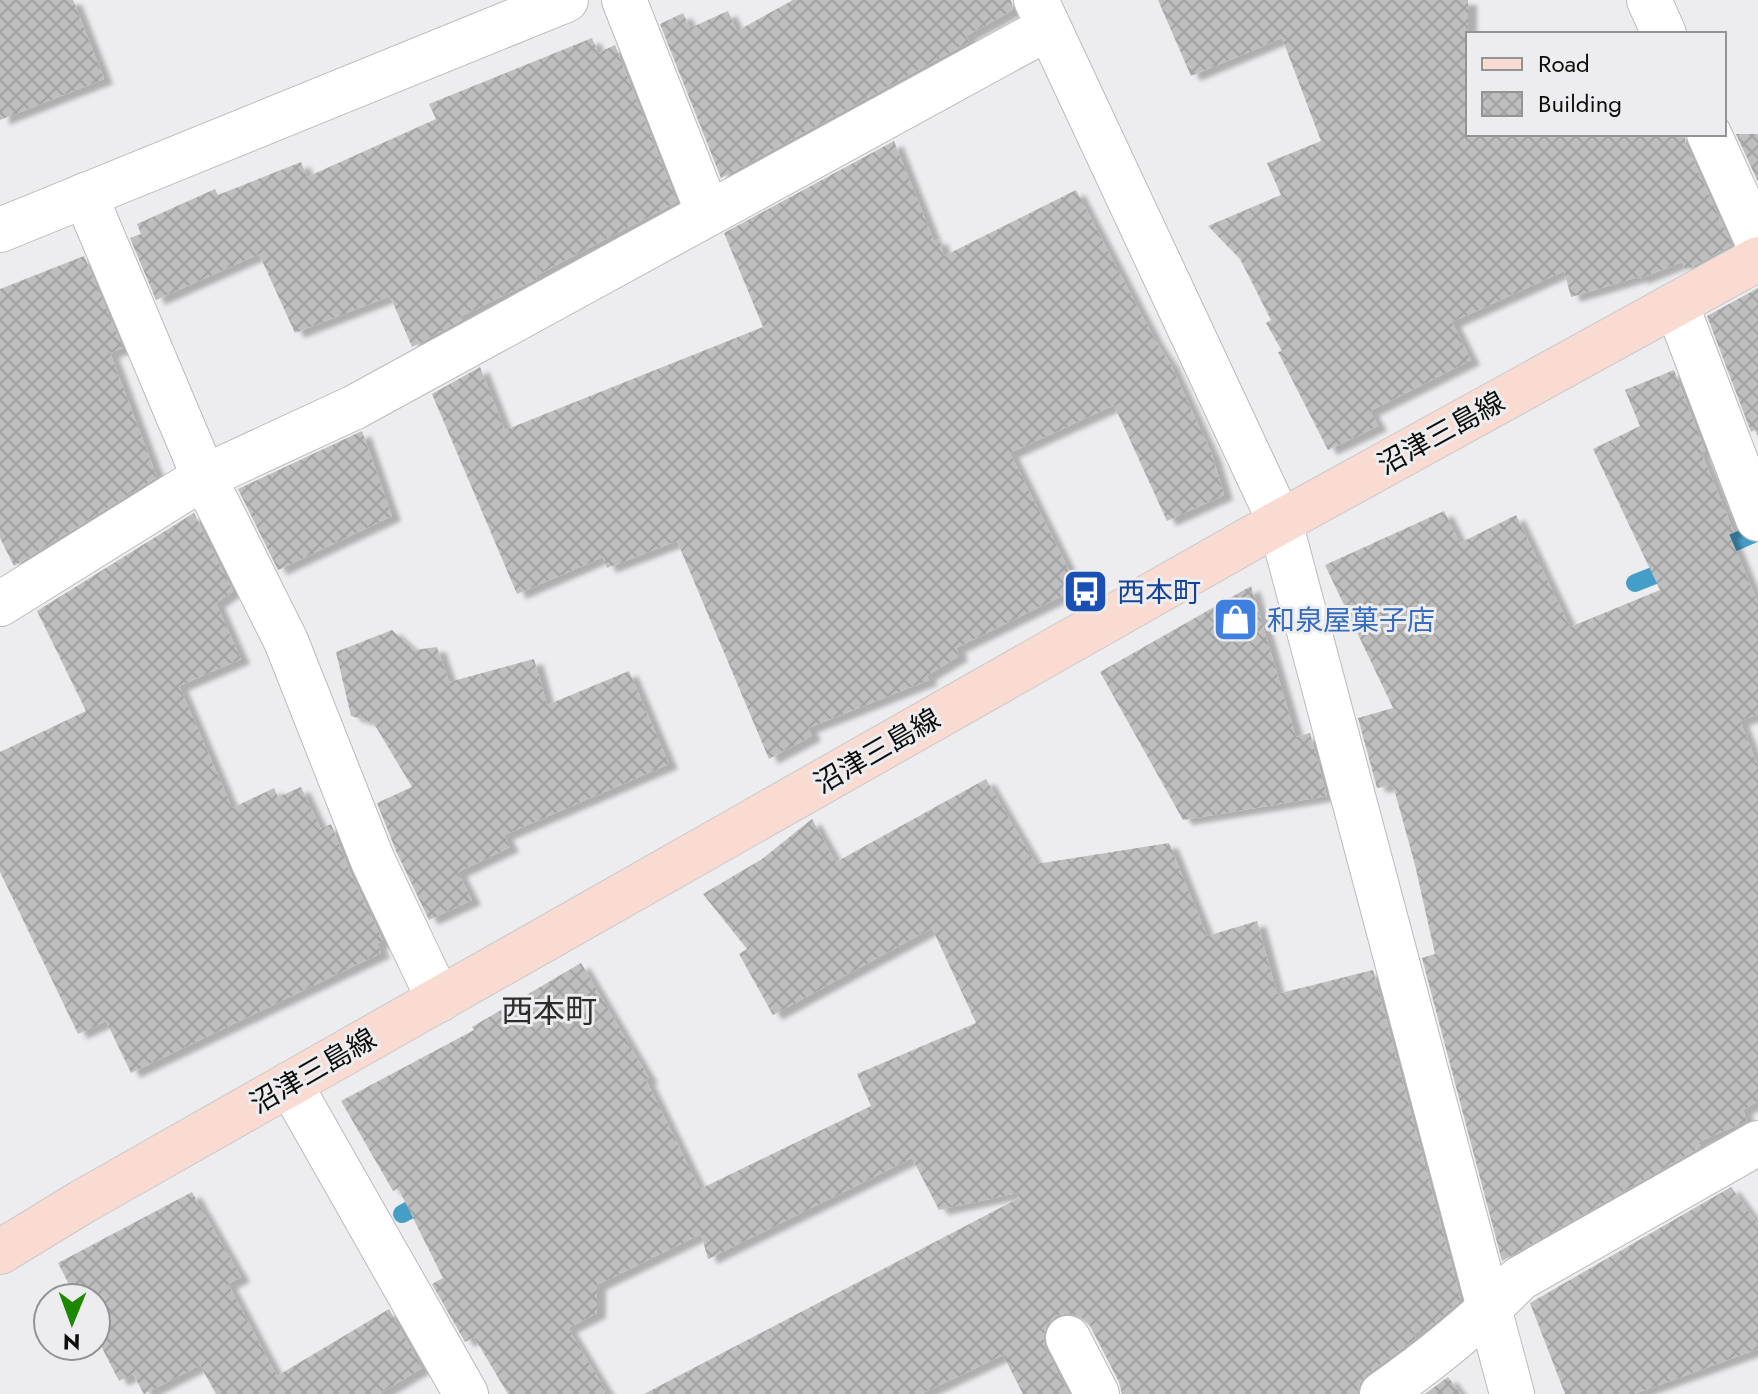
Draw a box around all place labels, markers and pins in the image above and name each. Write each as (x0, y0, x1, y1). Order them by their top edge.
bus stop icon: 西本町 (1062, 568, 1110, 616)
place label: 西本町 (1117, 572, 1201, 613)
shop icon: 和泉屋菓子店 (1212, 596, 1260, 644)
place label: 和泉屋菓子店 (1267, 600, 1435, 641)

